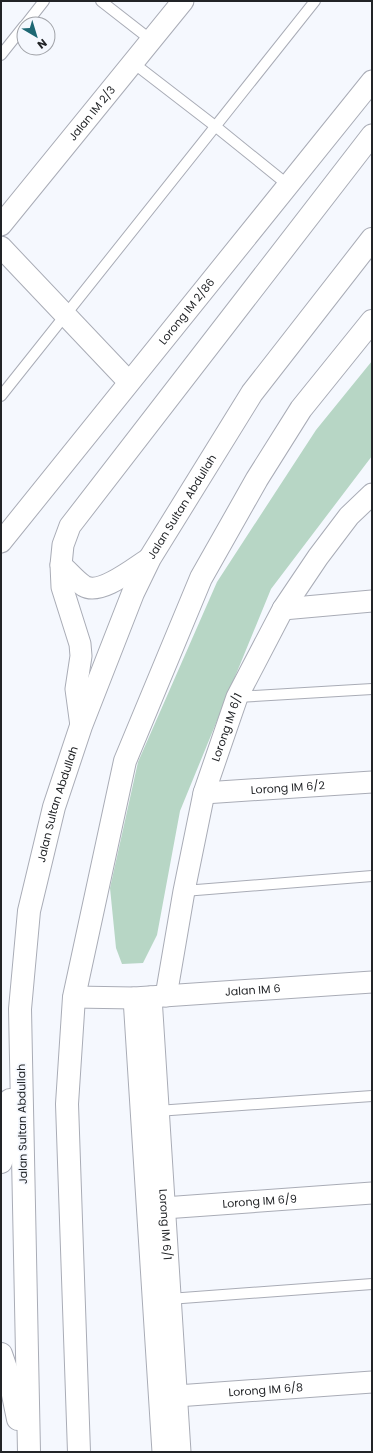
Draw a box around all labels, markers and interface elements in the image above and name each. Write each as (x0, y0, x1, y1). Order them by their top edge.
north arrow (16, 16, 56, 56)
text: N (34, 35, 50, 53)
street label: Jalan IM 2/3 (65, 82, 119, 144)
street label: Lorong IM 2/86 (155, 275, 218, 348)
street label: Jalan Sultan Abdullah (143, 451, 220, 562)
street label: Lorong IM 6/1 (207, 690, 246, 764)
street label: Jalan Sultan Abdullah (33, 744, 82, 864)
street label: Lorong IM 6/2 (250, 777, 325, 798)
street label: Jalan IM 6 (224, 980, 281, 1000)
street label: Jalan Sultan Abdullah (13, 1064, 31, 1184)
street label: Lorong IM 6/1 (155, 1188, 176, 1261)
street label: Lorong IM 6/9 (222, 1190, 298, 1212)
street label: Lorong IM 6/8 (228, 1379, 304, 1400)

